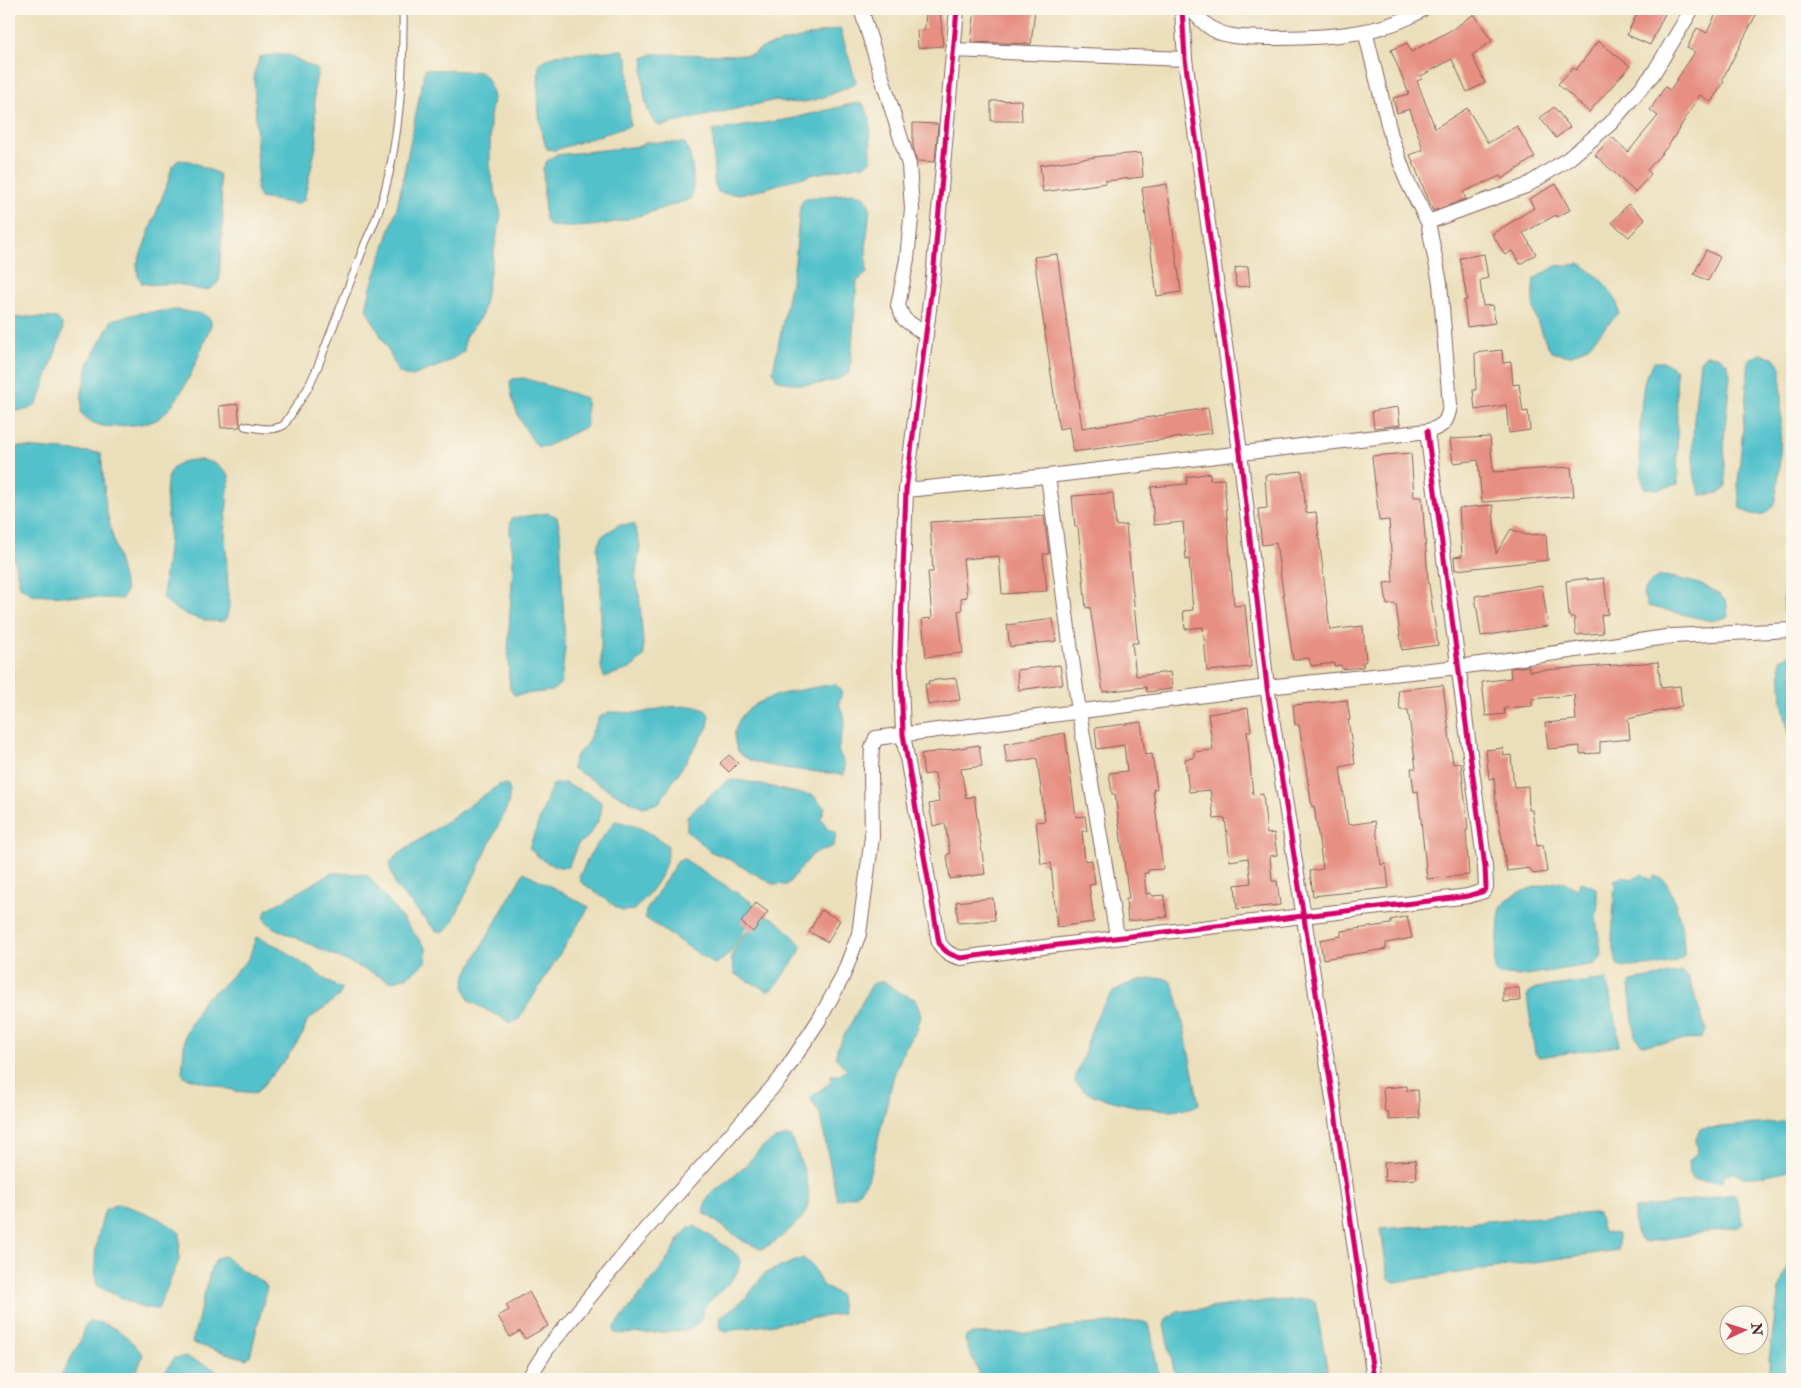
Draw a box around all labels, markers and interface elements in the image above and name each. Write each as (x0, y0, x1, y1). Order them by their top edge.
north arrow (1718, 1306, 1768, 1356)
text: N (1747, 1321, 1765, 1336)

